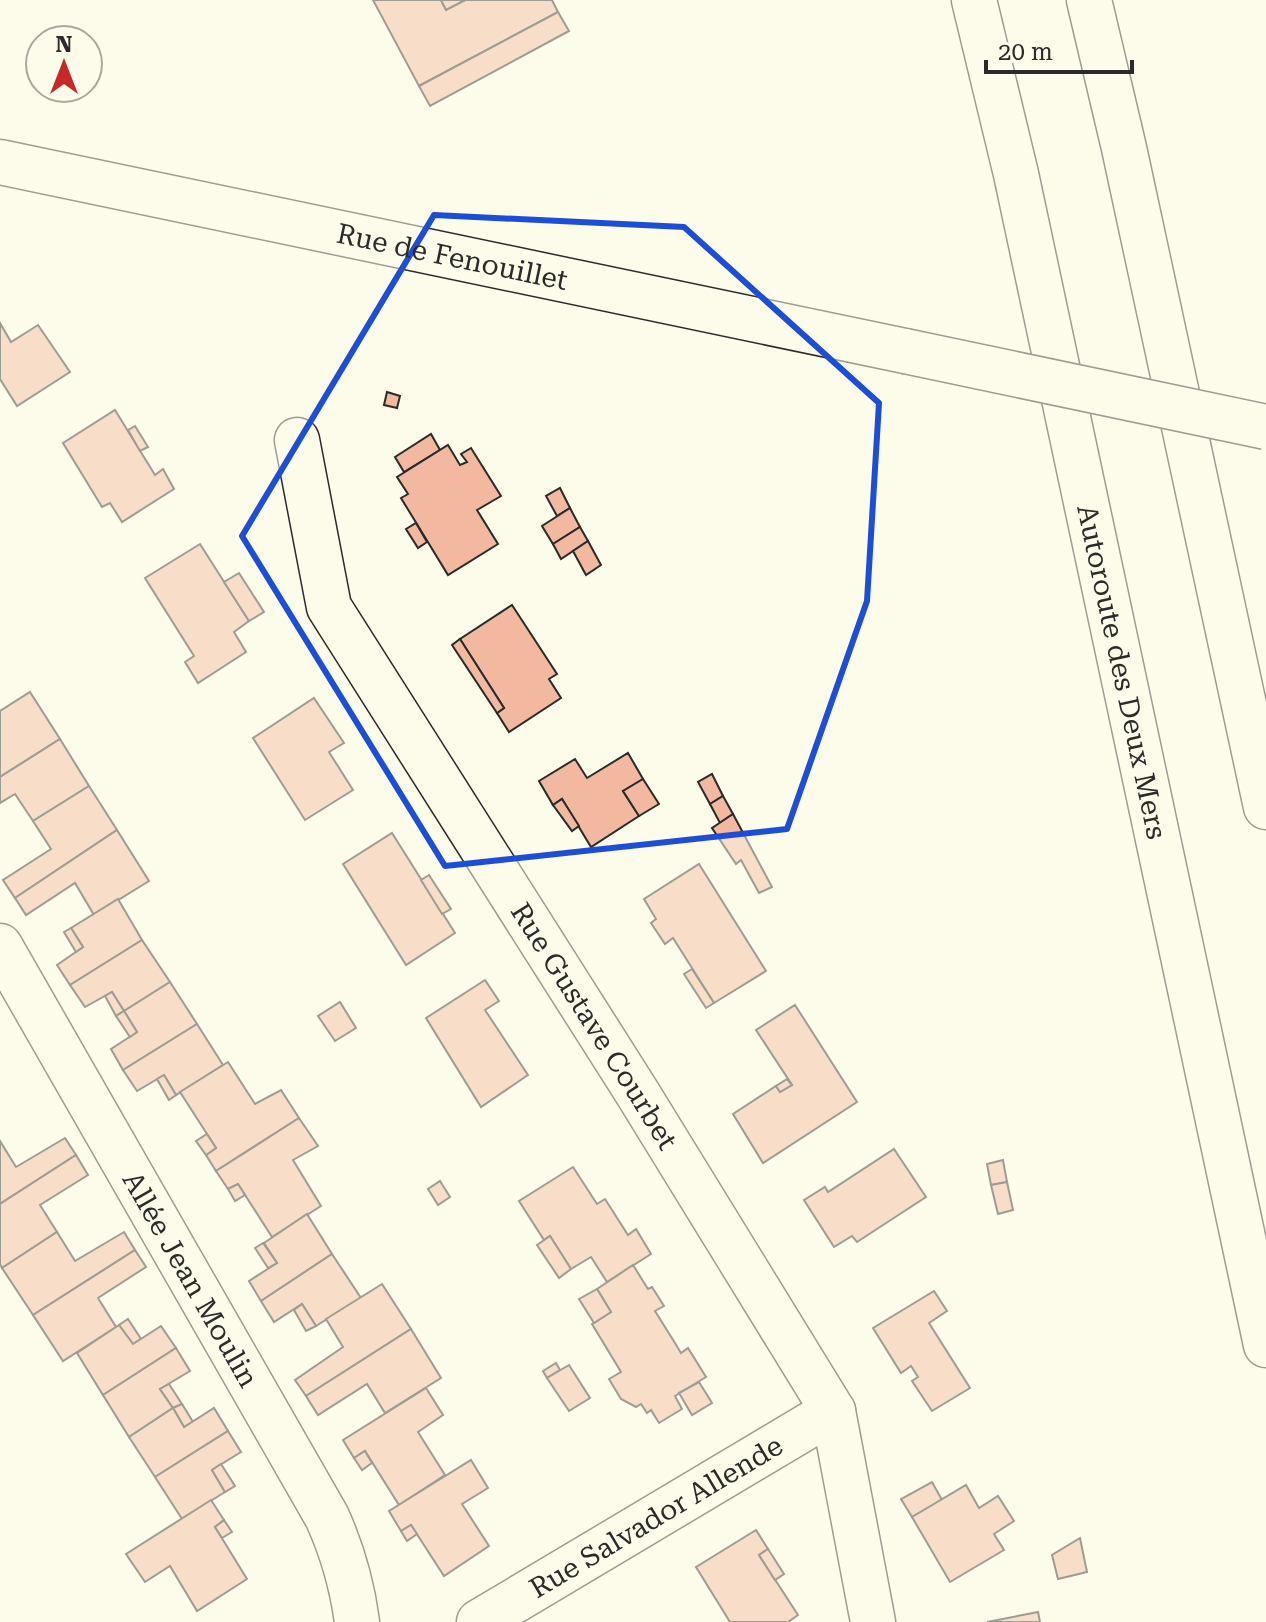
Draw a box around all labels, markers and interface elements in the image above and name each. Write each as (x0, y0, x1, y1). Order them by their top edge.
north arrow (24, 24, 104, 104)
scale bar (986, 24, 1132, 74)
text: N (56, 32, 73, 57)
text: 20 m (998, 38, 1053, 66)
street label: Rue de Fenouillet (334, 217, 571, 297)
street label: Autoroute des Deux Mers (1070, 502, 1174, 842)
street label: Rue Gustave Courbet (504, 897, 684, 1156)
street label: Allée Jean Moulin (116, 1166, 265, 1393)
street label: Rue Salvador Allende (524, 1429, 789, 1605)

